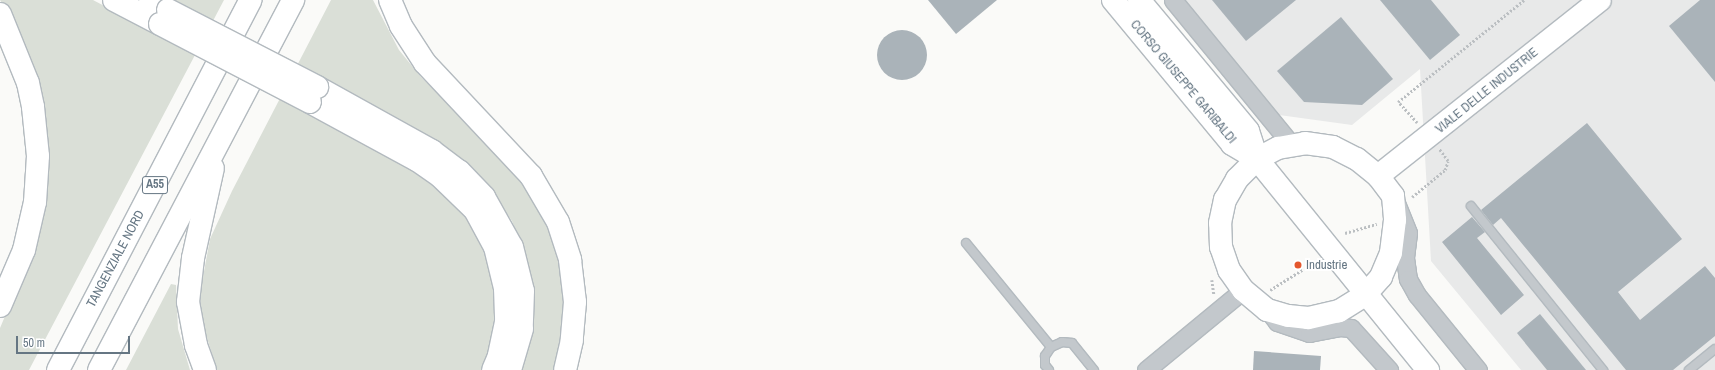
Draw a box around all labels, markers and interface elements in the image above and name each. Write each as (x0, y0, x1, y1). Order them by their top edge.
street label: CORSO GIUSEPPE GARIBALDI (1127, 17, 1239, 147)
street label: VIALE DELLE INDUSTRIE (1433, 45, 1541, 137)
road number: A55 (141, 175, 169, 195)
street label: TANGENZIALE NORD (84, 208, 148, 310)
place label: Industrie (1306, 257, 1347, 273)
marker: Industrie (1293, 260, 1303, 270)
scale bar (18, 328, 132, 354)
text: 50 m (23, 335, 45, 351)

